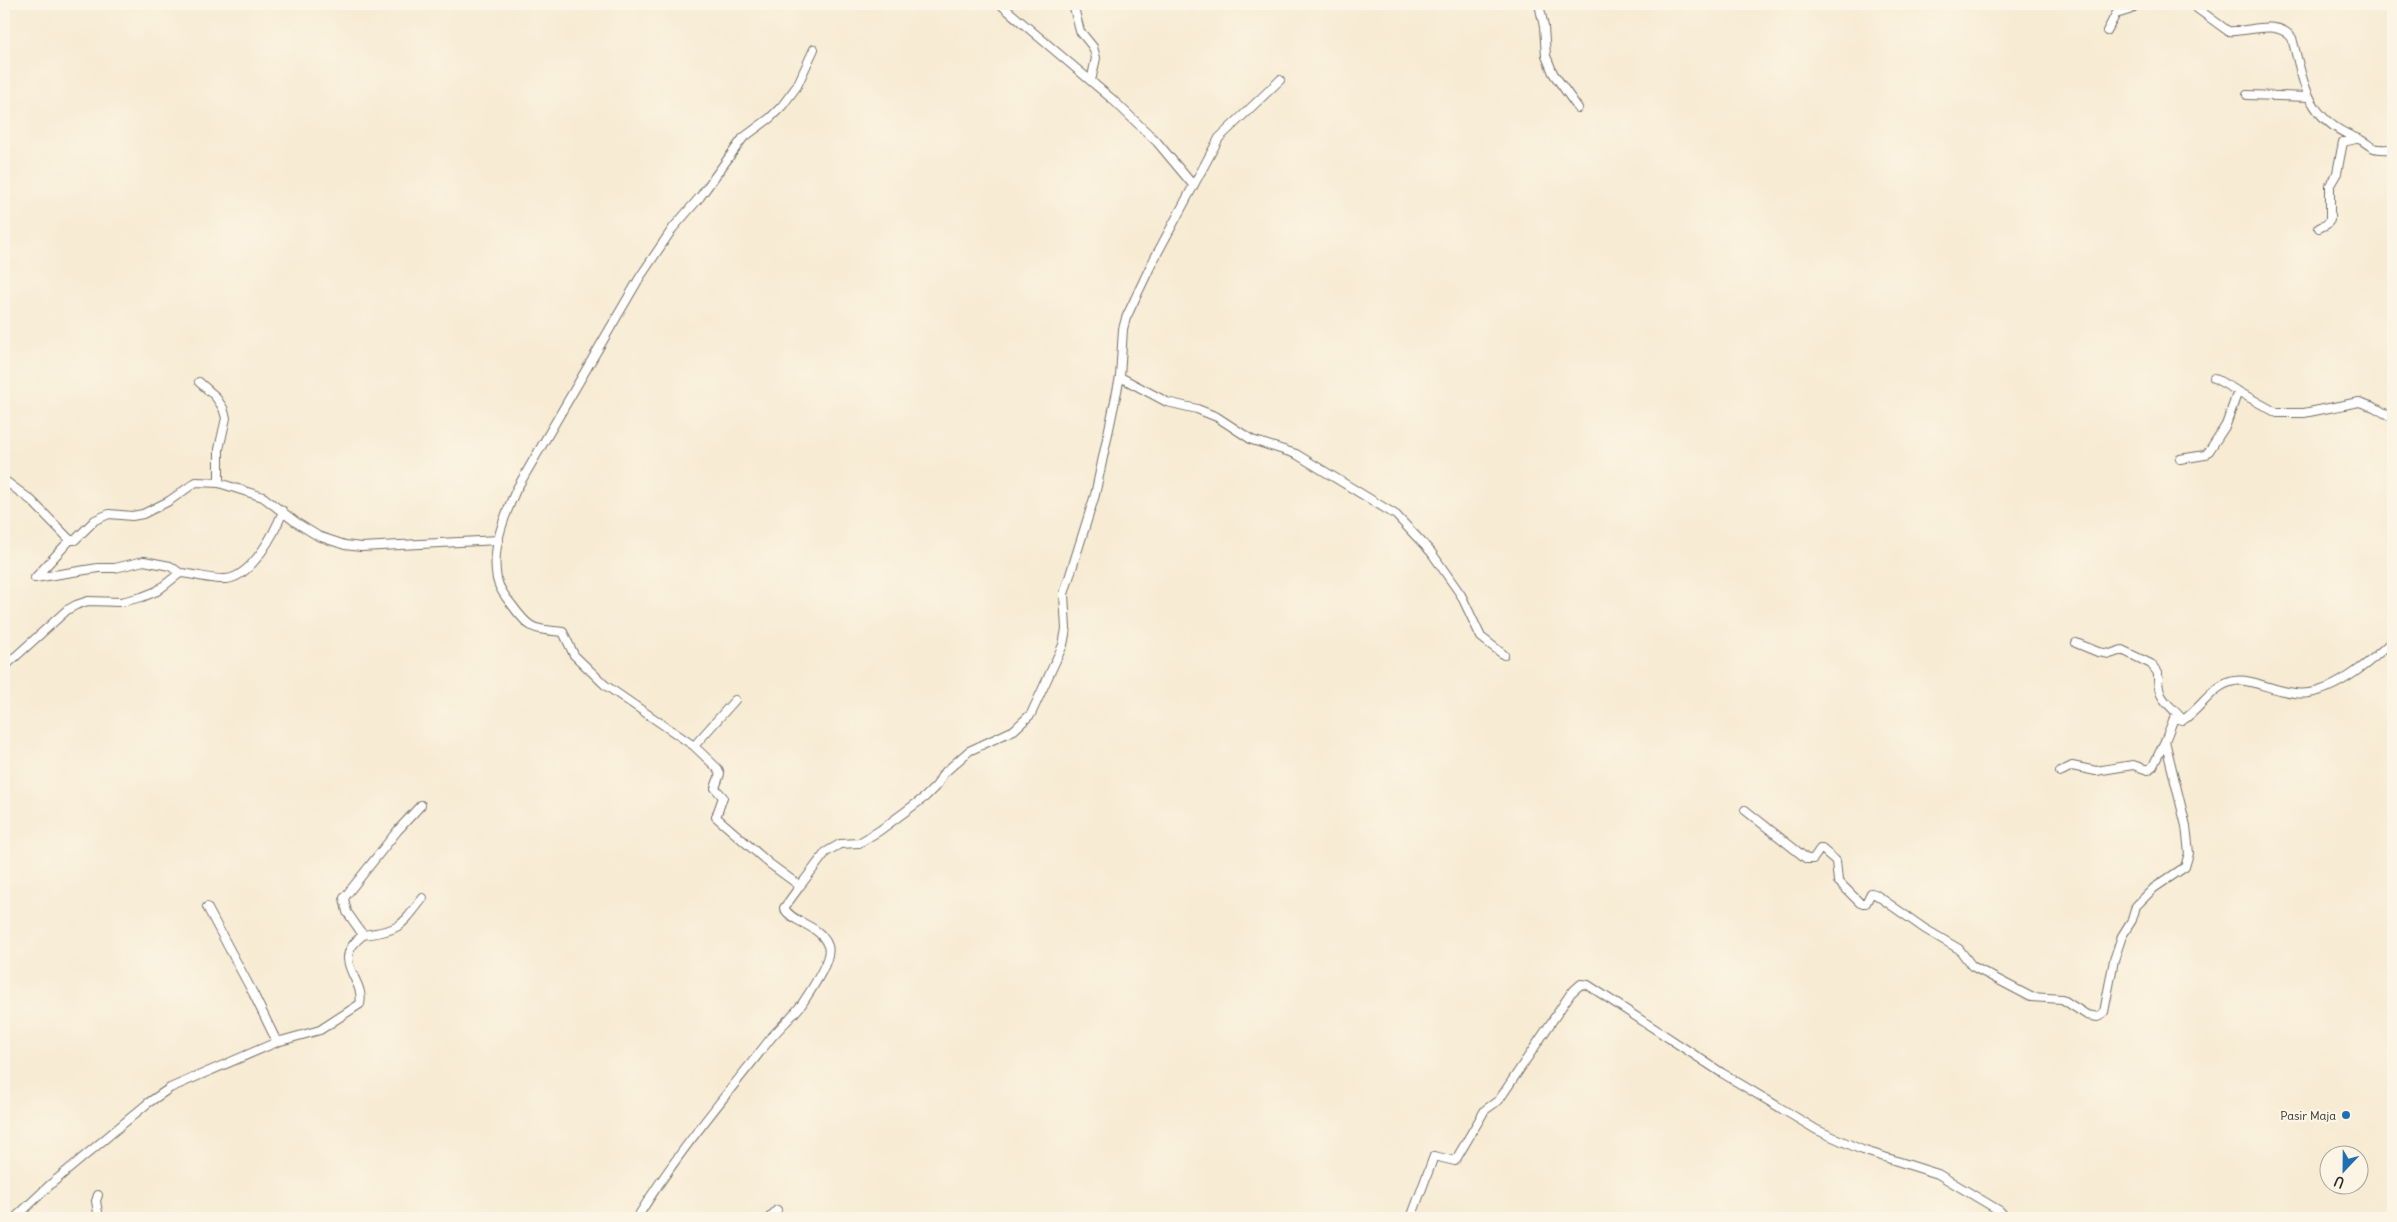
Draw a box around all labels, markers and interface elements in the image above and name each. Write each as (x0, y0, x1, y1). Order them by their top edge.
place label: Pasir Maja (2280, 1108, 2336, 1123)
marker: Pasir Maja (2340, 1109, 2352, 1121)
north arrow (2320, 1144, 2370, 1194)
text: U (2331, 1172, 2347, 1192)

